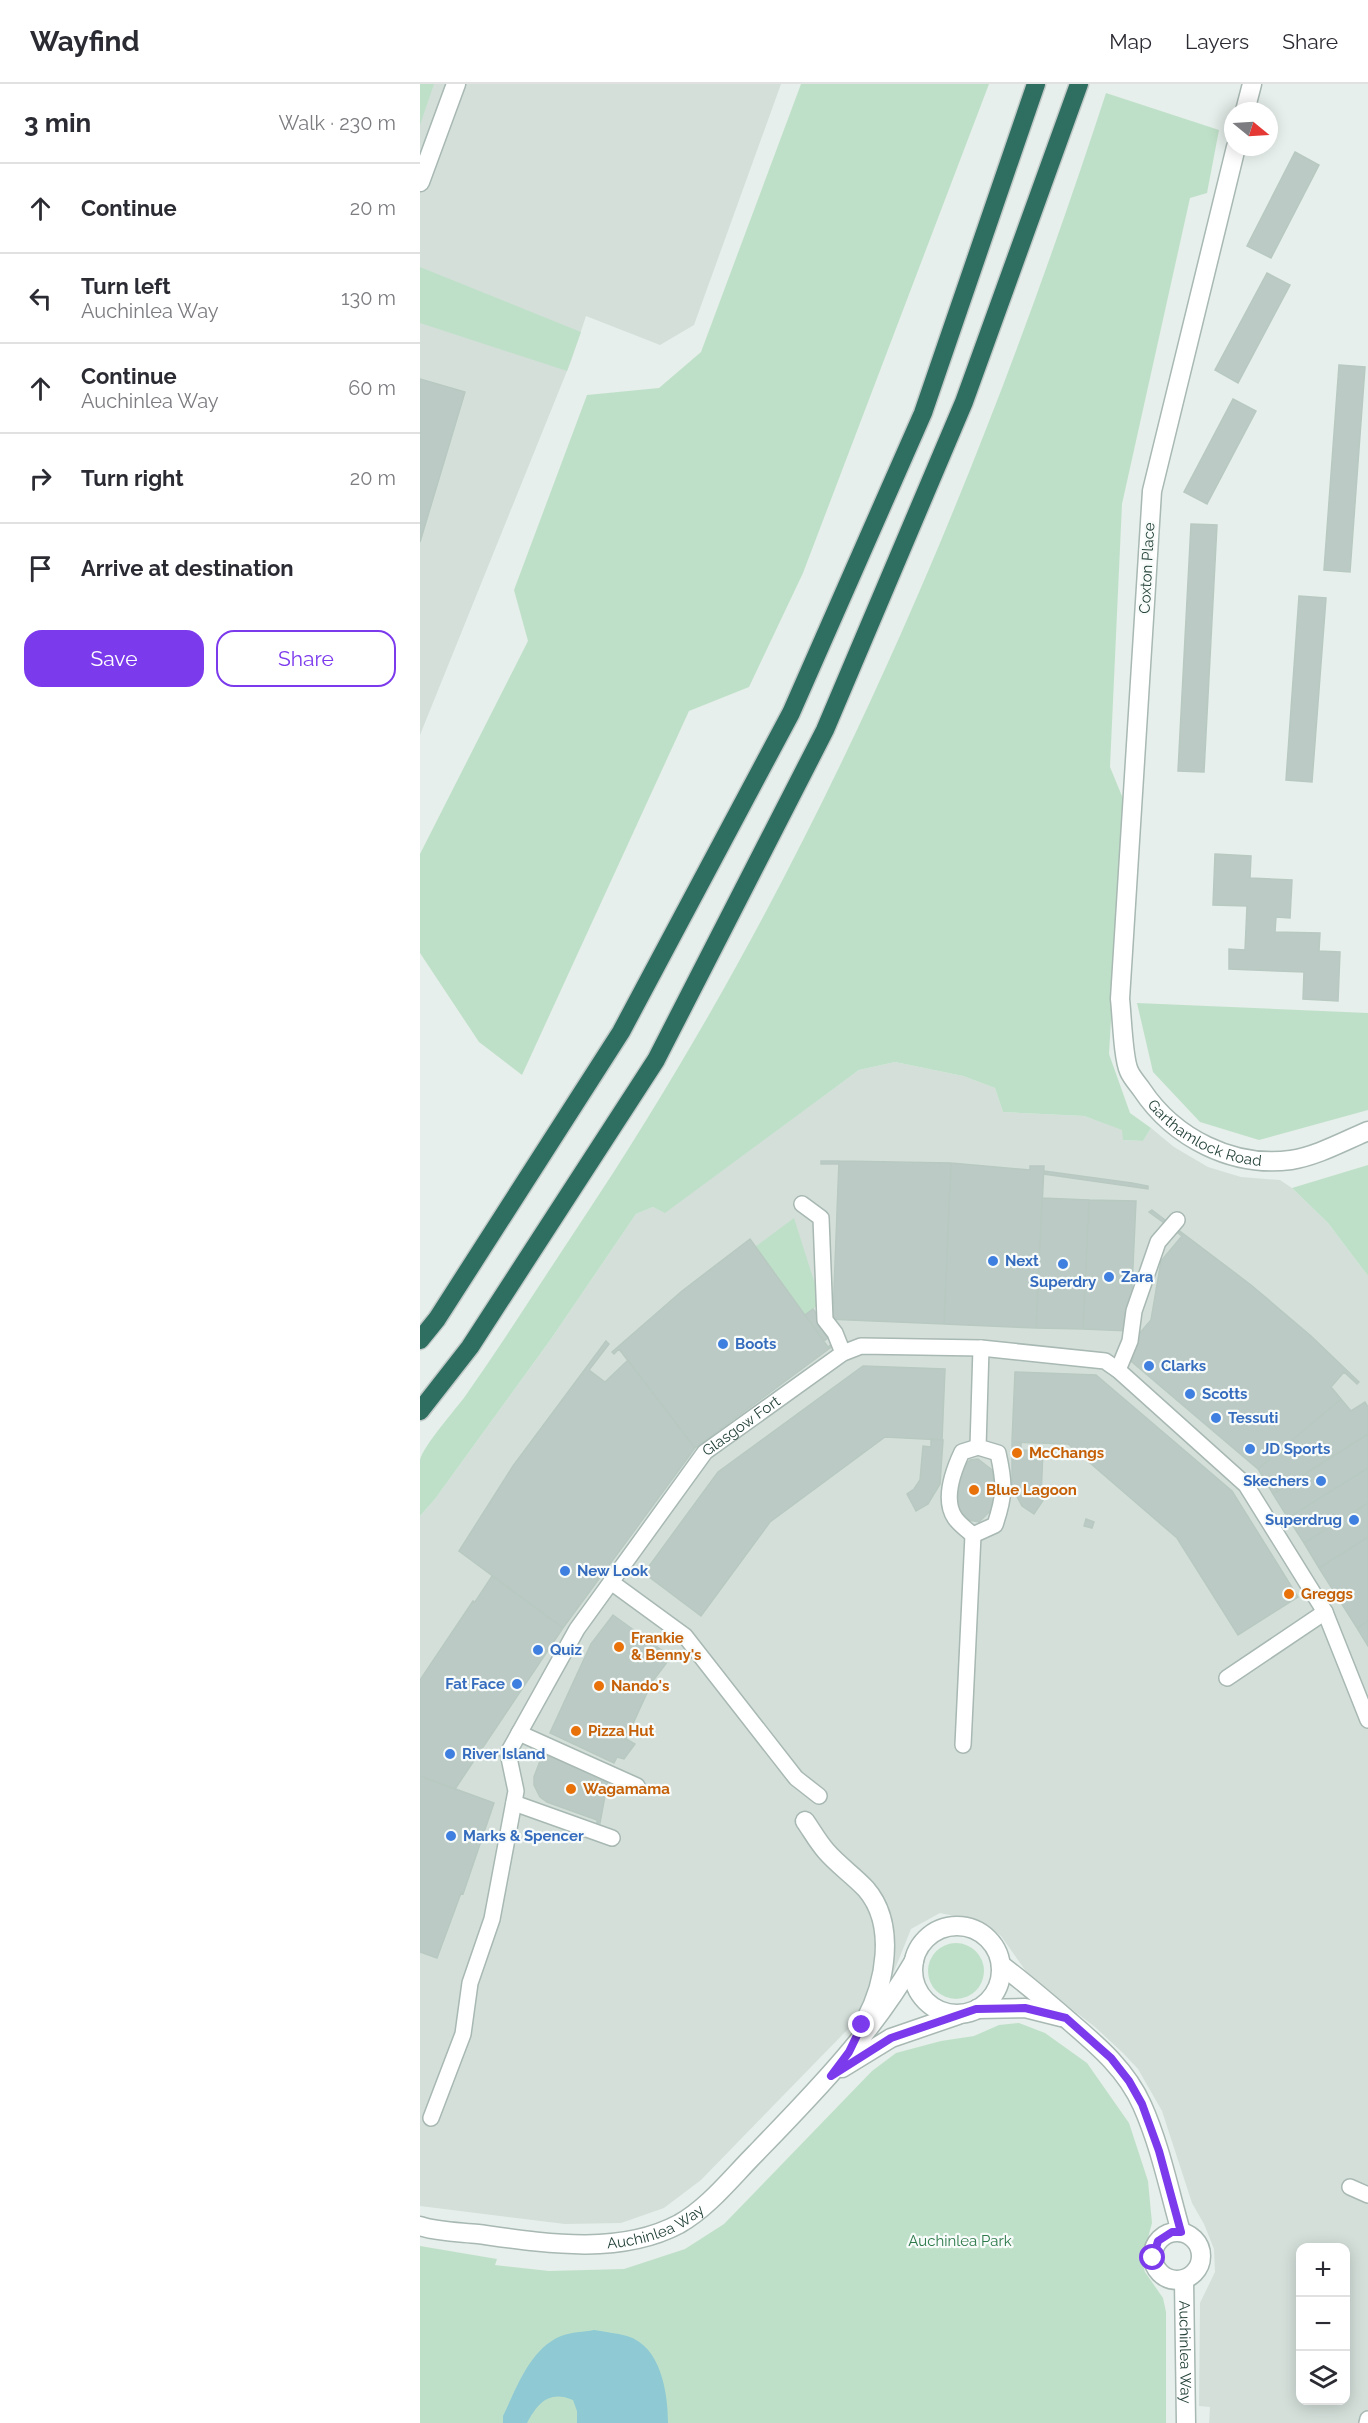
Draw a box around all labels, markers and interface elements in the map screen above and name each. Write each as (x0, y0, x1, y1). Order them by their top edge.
text: Wayfind (30, 25, 140, 58)
text: Map (1109, 29, 1152, 54)
text: Layers (1185, 29, 1249, 54)
text: Share (1282, 29, 1338, 54)
north arrow (1224, 102, 1278, 156)
text: 3 min (24, 108, 91, 138)
text: Walk · 230 m (278, 111, 396, 135)
icon: ahead (24, 192, 57, 225)
text: Continue (81, 195, 177, 221)
text: 20 m (350, 196, 396, 220)
text: Turn left (81, 273, 171, 299)
icon: left (24, 282, 57, 315)
text: 130 m (341, 286, 396, 310)
text: Auchinlea Way (81, 299, 219, 323)
text: Continue (81, 363, 177, 389)
icon: ahead (24, 372, 57, 405)
text: 60 m (348, 376, 396, 400)
text: Auchinlea Way (81, 389, 219, 413)
icon: right (24, 462, 57, 495)
text: Turn right (81, 465, 184, 491)
text: 20 m (350, 466, 396, 490)
street label: Coxton Place (1136, 522, 1158, 614)
icon: arrive (24, 552, 57, 585)
text: Arrive at destination (81, 555, 294, 581)
button: Save (24, 630, 204, 687)
button: Share (216, 630, 396, 687)
street label: Garthamlock Road (1144, 1096, 1262, 1170)
place label: Next (1005, 1252, 1039, 1270)
marker: Next (986, 1254, 1000, 1268)
marker: Superdry (1056, 1257, 1070, 1271)
place label: Zara (1121, 1268, 1154, 1286)
marker: Zara (1102, 1270, 1116, 1284)
place label: Superdry (1030, 1273, 1097, 1291)
place label: Boots (735, 1335, 776, 1353)
marker: Boots (716, 1337, 730, 1351)
place label: Clarks (1161, 1357, 1206, 1375)
marker: Clarks (1142, 1359, 1156, 1373)
place label: Scotts (1202, 1385, 1247, 1403)
marker: Scotts (1183, 1387, 1197, 1401)
street label: Glasgow Fort (699, 1392, 784, 1460)
place label: Tessuti (1228, 1409, 1278, 1427)
marker: Tessuti (1209, 1411, 1223, 1425)
place label: JD Sports (1262, 1440, 1330, 1458)
marker: JD Sports (1243, 1442, 1257, 1456)
place label: McChangs (1029, 1444, 1104, 1462)
marker: McChangs (1010, 1446, 1024, 1460)
place label: Skechers (1243, 1472, 1309, 1490)
marker: Skechers (1314, 1474, 1328, 1488)
place label: Blue Lagoon (986, 1481, 1077, 1499)
marker: Blue Lagoon (967, 1483, 981, 1497)
place label: Superdrug (1265, 1511, 1342, 1529)
marker: Superdrug (1347, 1513, 1361, 1527)
place label: New Look (577, 1562, 649, 1580)
marker: New Look (558, 1564, 572, 1578)
place label: Greggs (1301, 1585, 1353, 1603)
marker: Greggs (1282, 1587, 1296, 1601)
place label: Frankie & Benny's (631, 1629, 702, 1664)
marker: Frankie & Benny's (612, 1640, 626, 1654)
place label: Quiz (550, 1641, 582, 1659)
marker: Quiz (531, 1643, 545, 1657)
place label: Fat Face (445, 1675, 505, 1693)
marker: Fat Face (510, 1677, 524, 1691)
place label: Nando's (611, 1677, 669, 1695)
marker: Nando's (592, 1679, 606, 1693)
place label: Pizza Hut (588, 1722, 655, 1740)
marker: Pizza Hut (569, 1724, 583, 1738)
place label: River Island (462, 1745, 546, 1763)
marker: River Island (443, 1747, 457, 1761)
place label: Wagamama (583, 1780, 670, 1798)
marker: Wagamama (564, 1782, 578, 1796)
place label: Marks & Spencer (463, 1827, 584, 1845)
marker: Marks & Spencer (444, 1829, 458, 1843)
route end (848, 2011, 874, 2037)
street label: Auchinlea Way (606, 2201, 708, 2253)
park label: Auchinlea Park (908, 2232, 1012, 2250)
map controls (1296, 2243, 1350, 2405)
button: + (1296, 2243, 1350, 2297)
route start (1139, 2244, 1165, 2270)
button: − (1296, 2297, 1350, 2351)
street label: Auchinlea Way (1175, 2300, 1195, 2404)
button: layers (1296, 2351, 1350, 2405)

